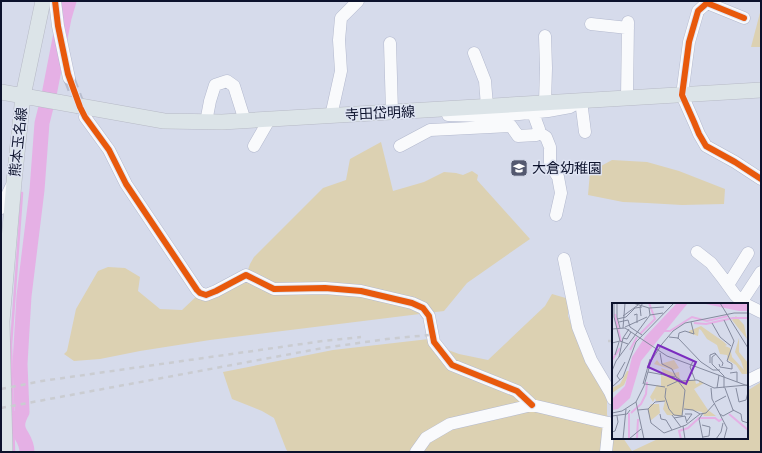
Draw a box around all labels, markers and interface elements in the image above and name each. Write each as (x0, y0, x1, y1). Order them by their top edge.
street label: 寺田岱明線 (345, 102, 415, 124)
street label: 熊本玉名線 (5, 106, 31, 178)
school or university icon: 大倉幼稚園 (509, 158, 529, 178)
place label: 大倉幼稚園 (532, 159, 602, 177)
inset map (612, 303, 748, 439)

